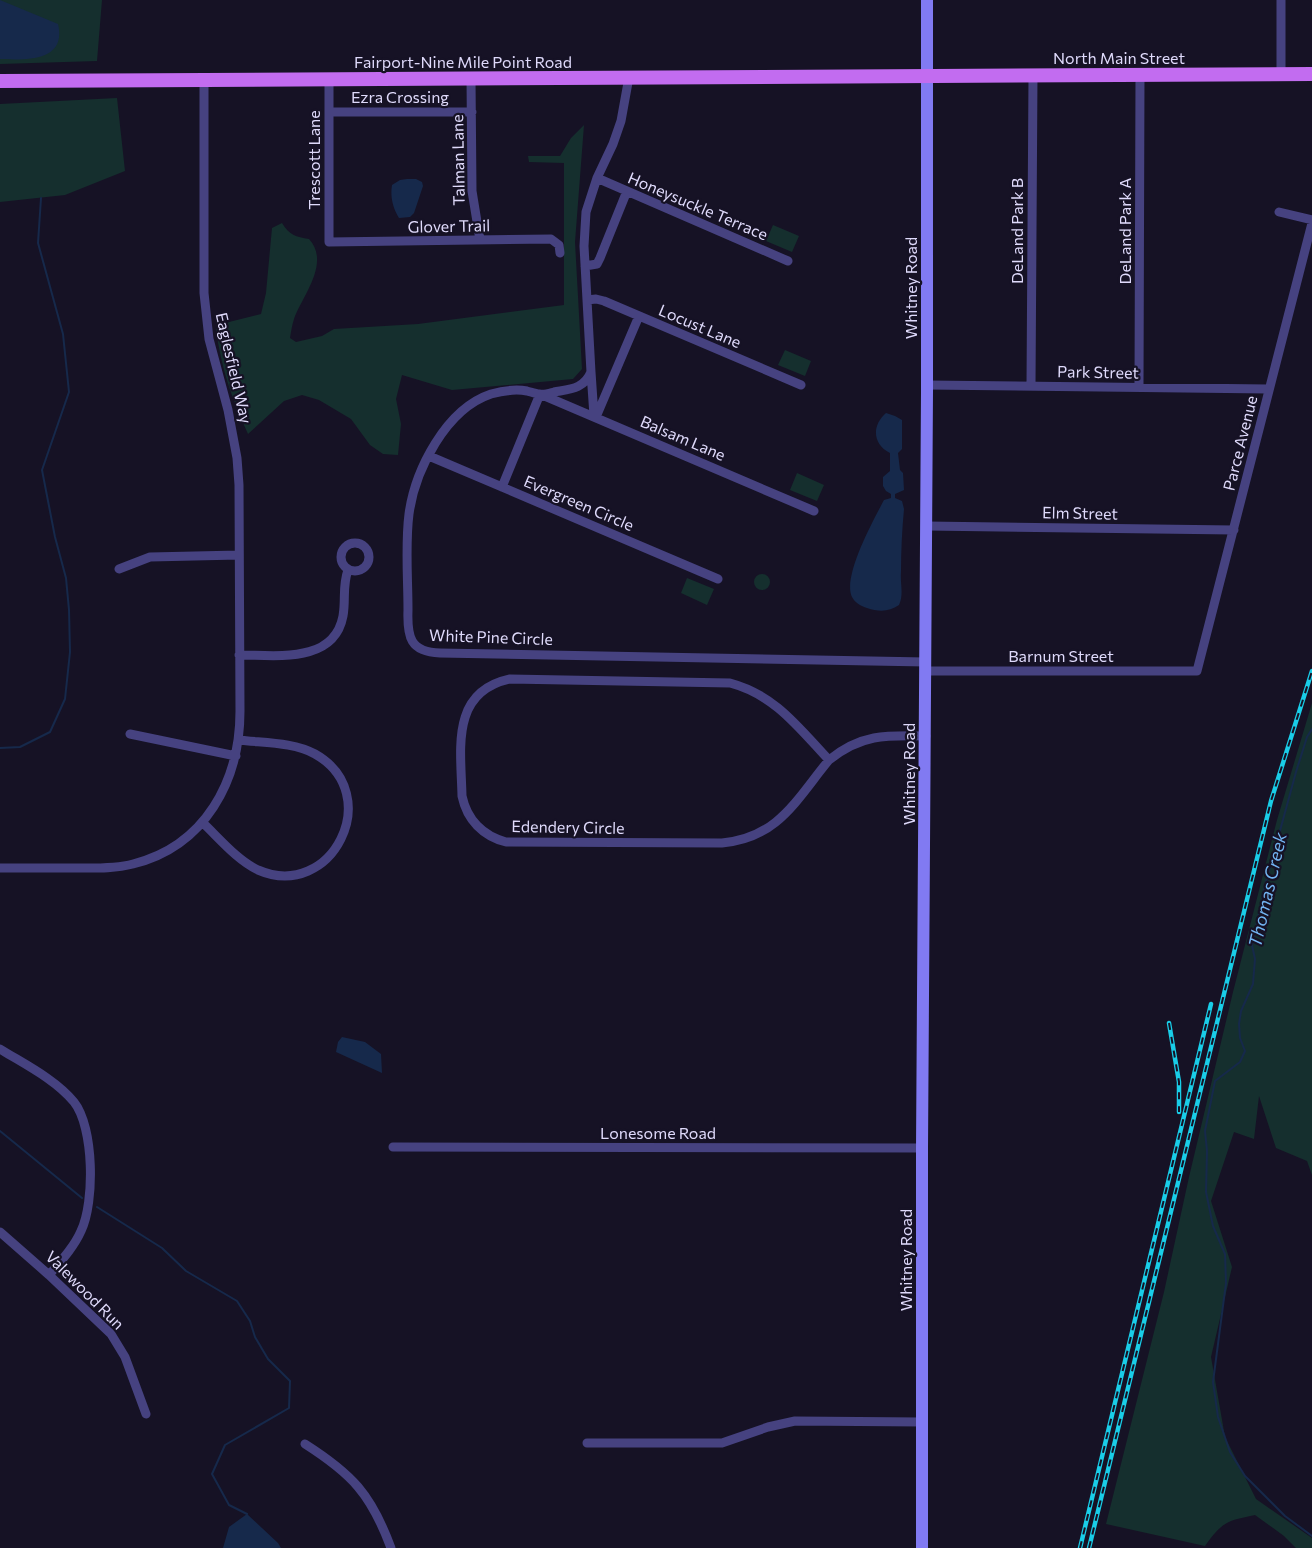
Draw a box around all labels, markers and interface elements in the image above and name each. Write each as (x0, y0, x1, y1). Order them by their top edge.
street label: North Main Street (1053, 48, 1185, 67)
street label: Fairport-Nine Mile Point Road (354, 52, 572, 71)
street label: Ezra Crossing (351, 87, 449, 106)
street label: Trescott Lane (304, 110, 323, 210)
street label: Talman Lane (447, 114, 468, 206)
street label: Honeysuckle Terrace (625, 167, 771, 244)
street label: DeLand Park B (1007, 178, 1026, 284)
street label: DeLand Park A (1115, 178, 1134, 284)
street label: Glover Trail (408, 215, 490, 236)
street label: Whitney Road (901, 237, 920, 339)
street label: Locust Lane (656, 300, 744, 351)
street label: Eaglesfield Way (212, 310, 257, 425)
street label: Park Street (1057, 361, 1139, 382)
street label: Parce Avenue (1219, 393, 1260, 492)
street label: Balsam Lane (638, 411, 729, 464)
street label: Evergreen Circle (521, 471, 637, 534)
street label: Elm Street (1042, 502, 1119, 523)
street label: White Pine Circle (429, 625, 553, 648)
street label: Barnum Street (1008, 646, 1114, 665)
street label: Whitney Road (899, 723, 918, 825)
street label: Edendery Circle (511, 816, 625, 837)
water label: Thomas Creek (1243, 829, 1291, 949)
street label: Lonesome Road (600, 1123, 716, 1142)
street label: Whitney Road (896, 1209, 915, 1311)
street label: Valewood Run (42, 1246, 129, 1333)

